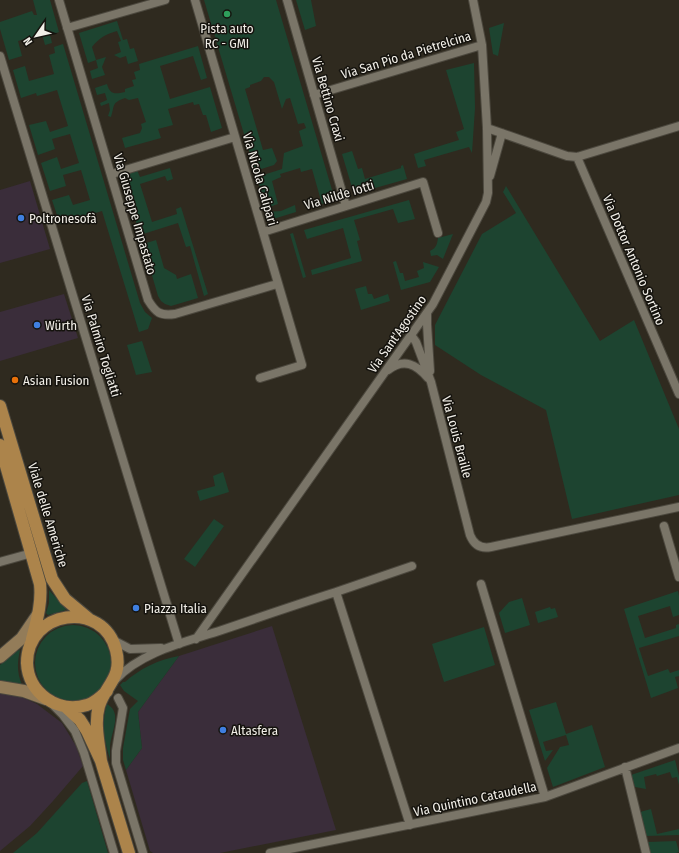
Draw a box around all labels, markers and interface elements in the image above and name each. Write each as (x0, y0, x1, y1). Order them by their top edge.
marker: Pista auto RC - GMI (222, 9, 232, 19)
north arrow (16, 16, 56, 56)
place label: Pista auto RC - GMI (200, 21, 254, 51)
street label: Via San Pio da Pietrelcina (339, 28, 473, 82)
text: N (21, 35, 35, 48)
street label: Via Bettino Craxi (309, 55, 347, 143)
street label: Via Nicola Calipari (240, 131, 280, 227)
street label: Via Giuseppe Impastato (110, 152, 160, 277)
street label: Via Nilde Iotti (302, 177, 376, 213)
street label: Via Dottor Antonio Sortino (600, 193, 668, 328)
place label: Poltronesofà (29, 211, 97, 226)
marker: Poltronesofà (16, 213, 26, 223)
street label: Via Sant'Agostino (365, 292, 430, 376)
street label: Via Palmiro Togliatti (78, 293, 124, 399)
place label: Würth (45, 318, 77, 333)
marker: Würth (32, 320, 42, 330)
place label: Asian Fusion (23, 373, 89, 388)
marker: Asian Fusion (10, 375, 20, 385)
street label: Via Louis Braille (439, 394, 475, 480)
street label: Viale delle Americhe (25, 461, 71, 569)
place label: Piazza Italia (144, 601, 207, 616)
marker: Piazza Italia (131, 603, 141, 613)
place label: Altasfera (231, 723, 278, 738)
marker: Altasfera (218, 725, 228, 735)
street label: Via Quintino Cataudella (412, 779, 538, 819)

